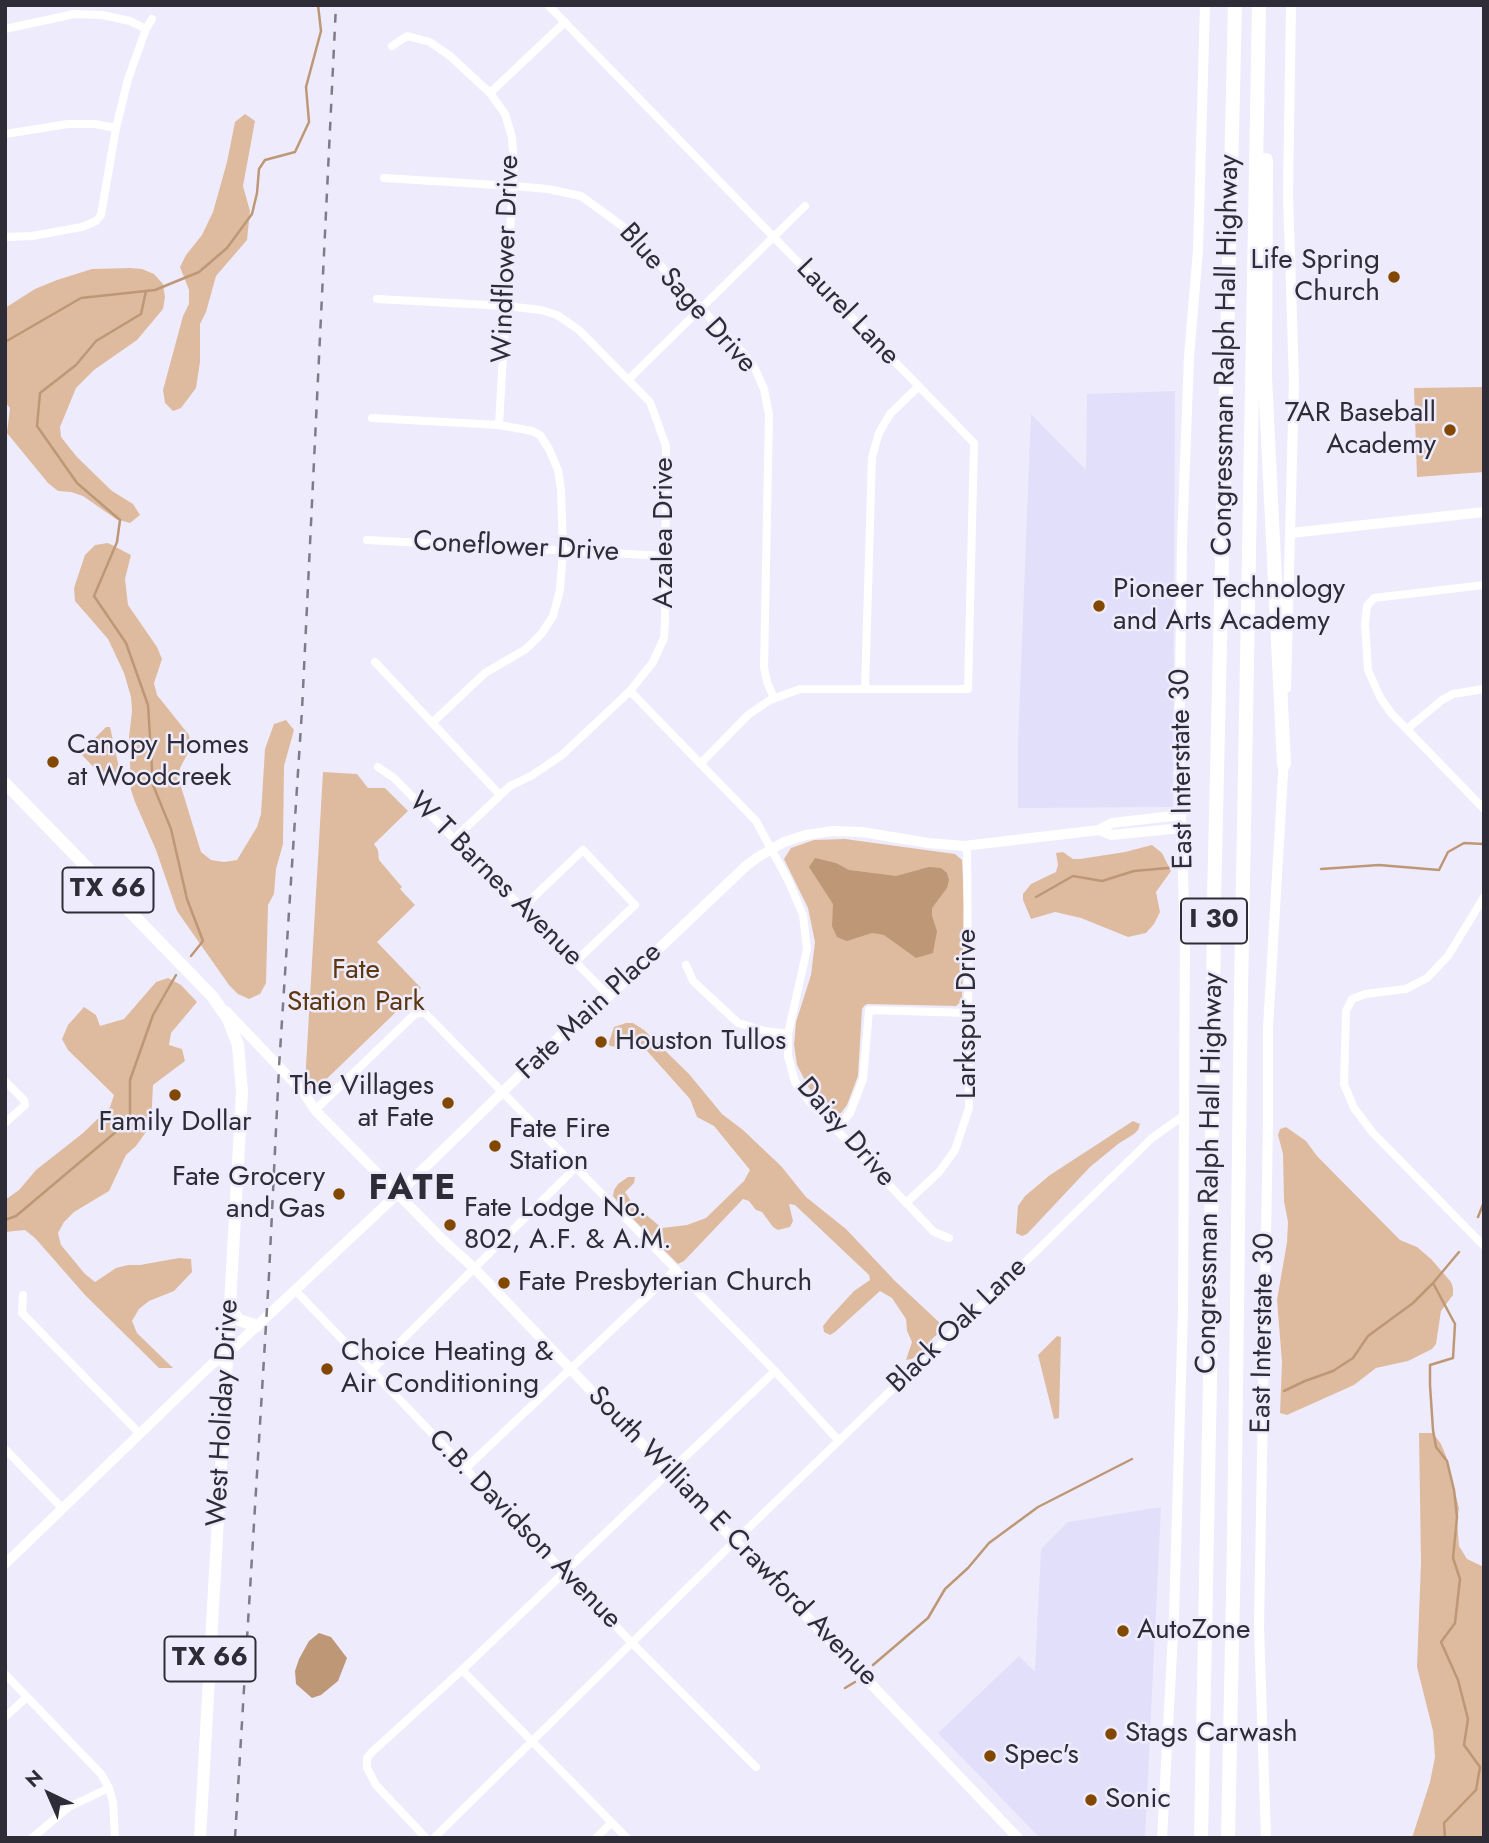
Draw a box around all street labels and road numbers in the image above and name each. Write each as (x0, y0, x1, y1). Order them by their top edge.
street label: Windflower Drive (487, 154, 527, 364)
street label: Congressman Ralph Hall Highway (1207, 154, 1247, 556)
street label: Blue Sage Drive (611, 217, 763, 381)
street label: Laurel Lane (788, 253, 906, 373)
street label: Azalea Drive (648, 457, 682, 609)
street label: Coneflower Drive (412, 526, 620, 570)
street label: East Interstate 30 (1164, 668, 1202, 870)
street label: W T Barnes Avenue (401, 786, 589, 974)
road number: TX 66 (62, 868, 154, 912)
road number: I 30 (1181, 898, 1247, 944)
street label: Larkspur Drive (951, 929, 985, 1099)
street label: Fate Main Place (511, 936, 669, 1088)
street label: Congressman Ralph Hall Highway (1191, 972, 1231, 1374)
street label: Daisy Drive (788, 1071, 902, 1195)
street label: East Interstate 30 (1245, 1232, 1283, 1434)
street label: Black Oak Lane (881, 1251, 1035, 1401)
street label: West Holiday Drive (201, 1298, 247, 1528)
street label: South William E Crawford Avenue (580, 1380, 884, 1694)
street label: C.B. Davidson Avenue (420, 1423, 628, 1637)
road number: TX 66 (164, 1636, 256, 1682)

